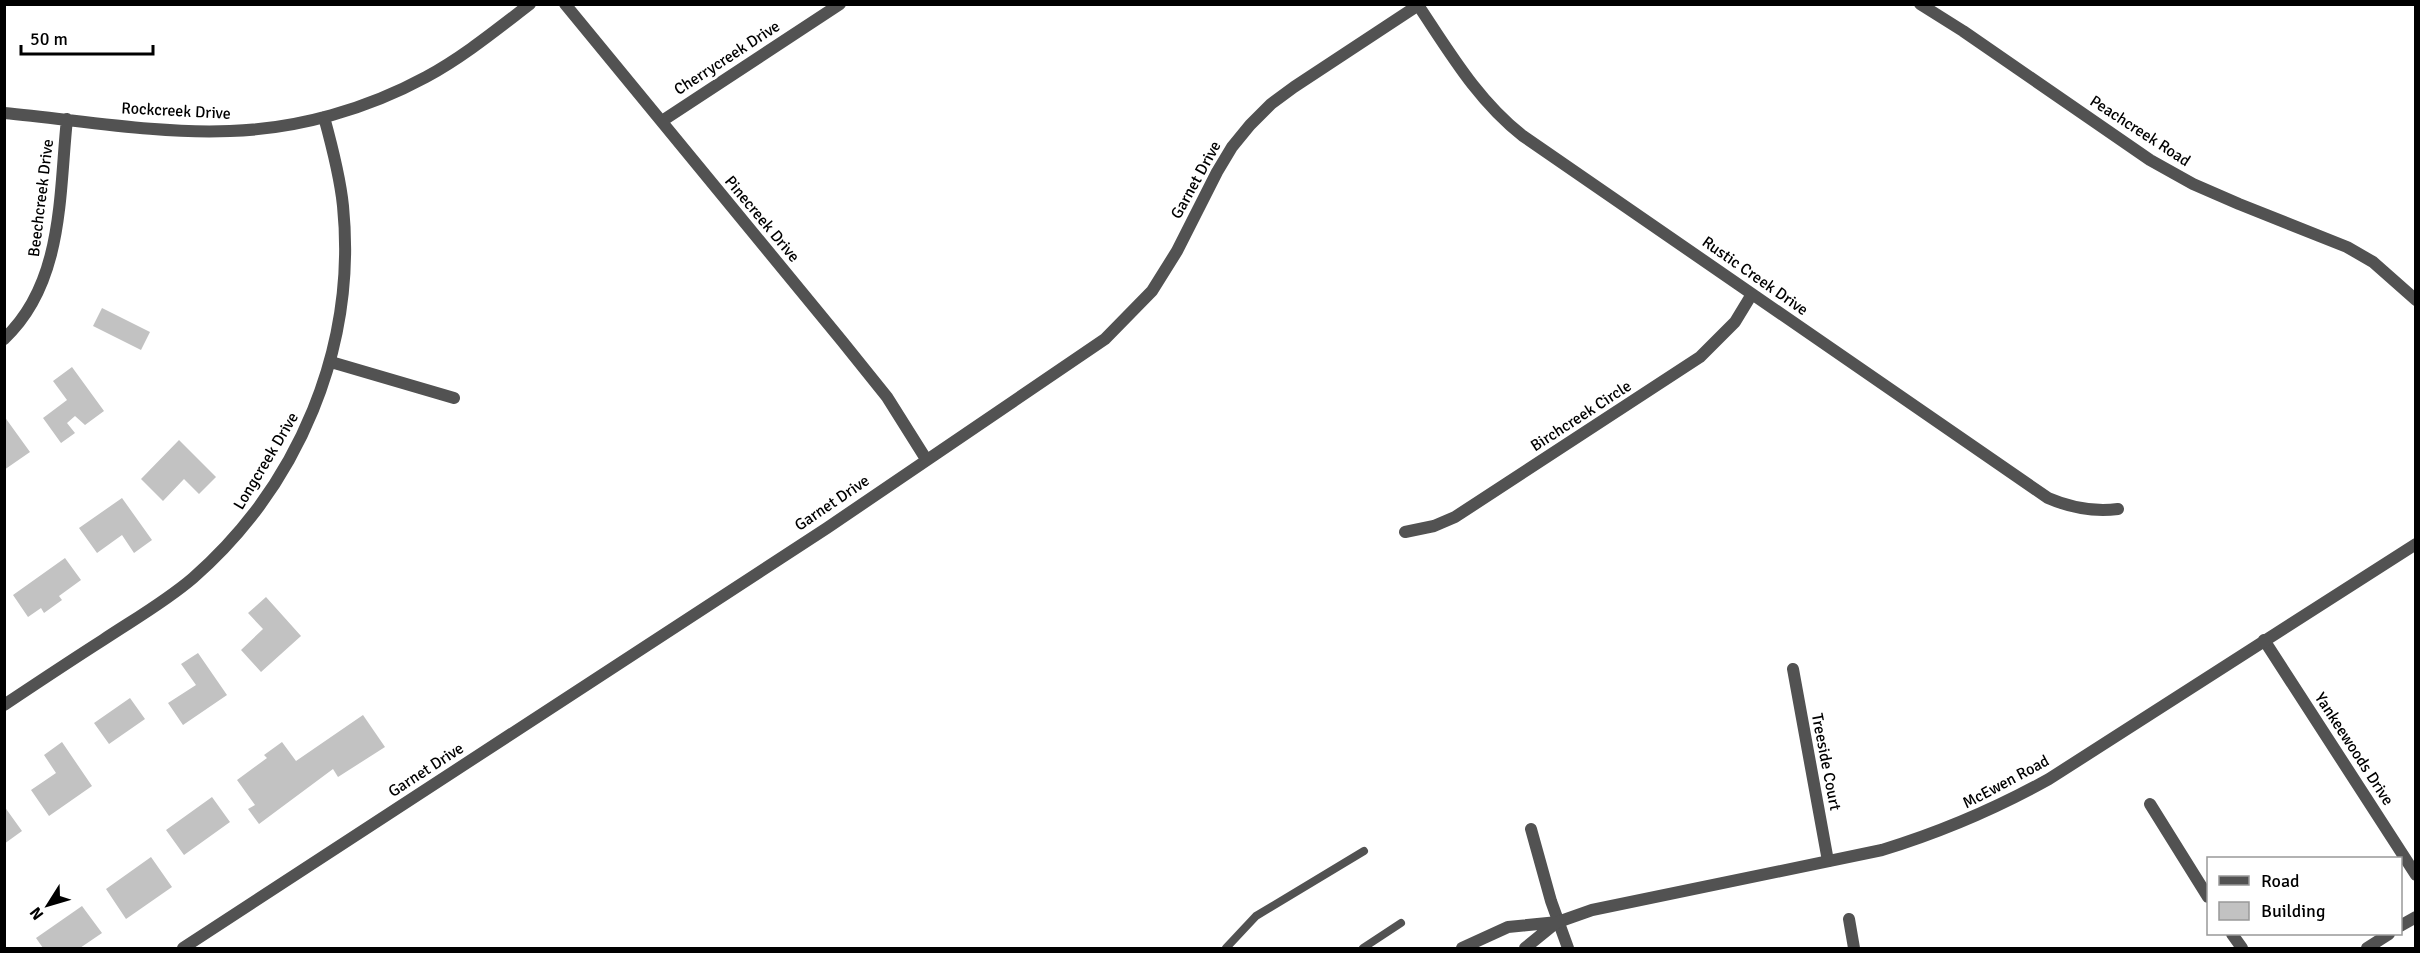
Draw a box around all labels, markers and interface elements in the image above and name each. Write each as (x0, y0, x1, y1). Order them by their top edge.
street label: Cherrycreek Drive (670, 16, 784, 100)
scale bar (21, 18, 153, 56)
text: 50 m (30, 28, 68, 50)
street label: Peachcreek Road (2086, 91, 2194, 171)
street label: Rockcreek Drive (121, 98, 231, 124)
street label: Beechcreek Drive (24, 138, 58, 258)
street label: Garnet Drive (1166, 138, 1226, 222)
street label: Pinecreek Drive (720, 172, 804, 266)
street label: Rustic Creek Drive (1698, 232, 1812, 320)
street label: Birchcreek Circle (1527, 376, 1635, 456)
street label: Longcreek Drive (229, 409, 303, 513)
street label: Garnet Drive (791, 471, 873, 535)
street label: Yankeewoods Drive (2310, 689, 2398, 809)
street label: Treeside Court (1807, 712, 1845, 813)
street label: Garnet Drive (385, 738, 467, 802)
street label: McEwen Road (1959, 751, 2053, 813)
legend (2207, 857, 2402, 935)
text: Road (2261, 870, 2300, 892)
north arrow (18, 875, 78, 935)
text: Building (2261, 900, 2325, 922)
text: N (25, 903, 48, 924)

